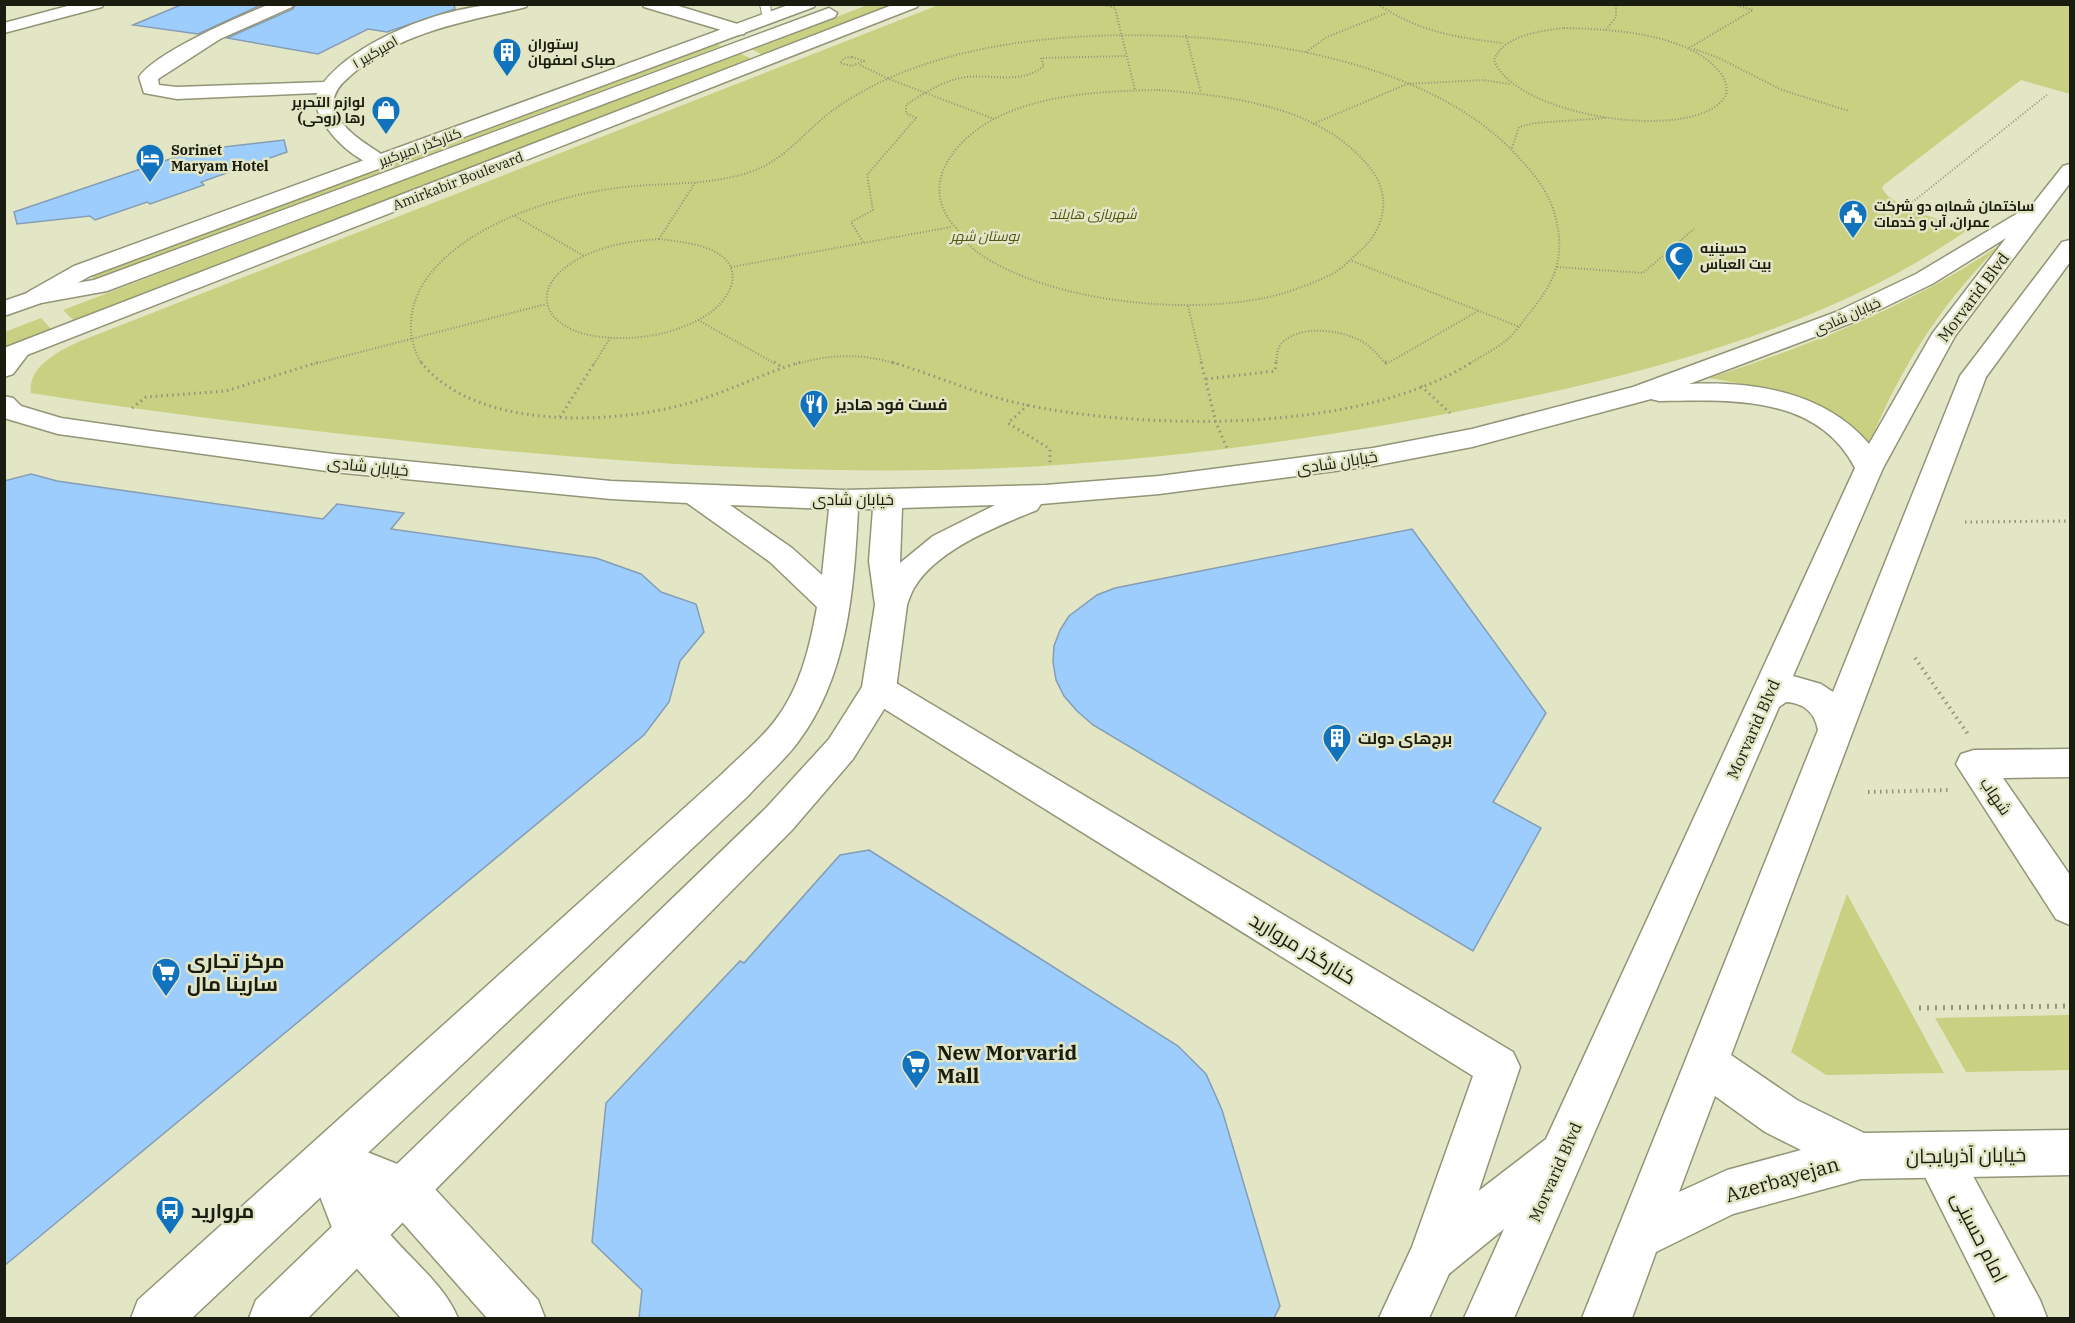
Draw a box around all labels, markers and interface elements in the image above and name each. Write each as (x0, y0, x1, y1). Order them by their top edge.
street label: امیرکبیر ۱ (349, 32, 401, 72)
place label: رستوران صبای اصفهان (528, 35, 616, 69)
building icon: رستوران صبای اصفهان (491, 36, 523, 78)
place label: لوازم التحریر رها (روحی) (291, 93, 365, 127)
shop icon: لوازم التحریر رها (روحی) (370, 94, 402, 136)
street label: کنارگذر امیرکبیر (375, 124, 464, 171)
place label: Sorinet Maryam Hotel (171, 141, 269, 175)
hotel icon: Sorinet Maryam Hotel (134, 142, 166, 184)
street label: Amirkabir Boulevard (390, 148, 526, 214)
place label: ساختمان شماره دو شرکت عمران، آب و خدمات (1874, 197, 2034, 231)
public building icon: ساختمان شماره دو شرکت عمران، آب و خدمات (1837, 198, 1869, 240)
park label: شهربازی هایلند (1050, 205, 1137, 223)
park label: بوستان شهر (949, 227, 1021, 245)
place label: حسینیه بیت العباس (1700, 239, 1771, 273)
mosque icon: حسینیه بیت العباس (1663, 240, 1695, 282)
street label: Morvarid Blvd (1933, 248, 2013, 346)
street label: خیابان شادی (1811, 293, 1883, 339)
restaurant icon: فست فود هادیز (798, 388, 830, 430)
place label: فست فود هادیز (834, 394, 947, 414)
street label: خیابان شادی (1295, 446, 1379, 479)
street label: خیابان شادی (326, 452, 410, 481)
street label: خیابان شادی (812, 489, 894, 510)
street label: Morvarid Blvd (1722, 676, 1784, 782)
building icon: برج‌های دولت (1321, 722, 1353, 764)
place label: برج‌های دولت (1358, 728, 1452, 749)
street label: شهاب (1975, 773, 2016, 819)
street label: کنارگذر مروارید (1245, 906, 1361, 990)
place label: مرکز تجاری سارینا مال (187, 947, 285, 997)
supermarket icon: مرکز تجاری سارینا مال (150, 956, 182, 998)
place label: New Morvarid Mall (937, 1039, 1077, 1089)
supermarket icon: New Morvarid Mall (900, 1048, 932, 1090)
street label: Morvarid Blvd (1524, 1119, 1586, 1225)
street label: خیابان آذربایجان (1906, 1140, 2026, 1170)
street label: Azerbayejan (1722, 1150, 1842, 1208)
street label: امام حسینی (1945, 1187, 2015, 1288)
bus stop icon: مروارید (154, 1194, 186, 1236)
place label: مروارید (191, 1197, 254, 1224)

